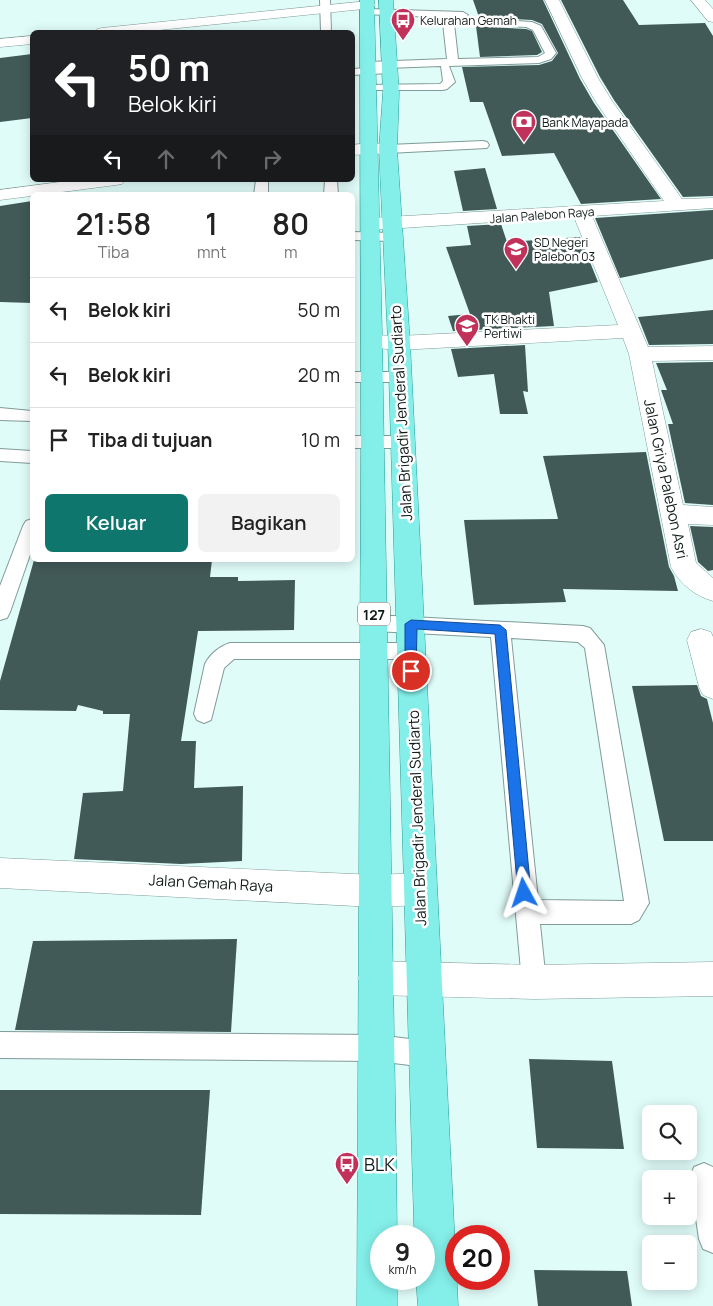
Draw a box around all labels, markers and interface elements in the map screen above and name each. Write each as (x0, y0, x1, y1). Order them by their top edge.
bus stop icon: Kelurahan Gemah (390, 7, 416, 41)
place label: Kelurahan Gemah (420, 12, 517, 29)
text: 50 m (128, 44, 210, 92)
icon: left (45, 50, 110, 115)
text: Belok kiri (128, 89, 217, 119)
bank icon: Bank Mayapada (511, 109, 537, 143)
place label: Bank Mayapada (542, 114, 628, 131)
icon: left (99, 145, 127, 173)
icon: ahead (152, 145, 180, 173)
icon: ahead (205, 145, 233, 173)
icon: right (258, 145, 286, 173)
text: 21:58 (76, 203, 151, 244)
text: 1 (205, 203, 218, 244)
text: 80 (272, 203, 309, 244)
street label: Jalan Palebon Raya (489, 203, 595, 227)
place label: SD Negeri Palebon 03 (534, 234, 595, 265)
school or university icon: SD Negeri Palebon 03 (503, 236, 529, 270)
text: Tiba (98, 241, 129, 263)
text: mnt (197, 241, 226, 263)
text: m (284, 241, 297, 263)
icon: left (45, 296, 73, 324)
text: Belok kiri (88, 297, 171, 323)
text: 50 m (298, 297, 340, 323)
street label: Jalan Brigadir Jenderal Sudiarto (385, 304, 417, 521)
place label: TK Bhakti Pertiwi (484, 311, 535, 342)
school or university icon: TK Bhakti Pertiwi (454, 313, 480, 347)
icon: left (45, 361, 73, 389)
text: Belok kiri (88, 362, 171, 388)
text: 20 m (298, 362, 340, 388)
street label: Jalan Griya Palebon Asri (639, 397, 693, 561)
icon: arrive (45, 426, 73, 454)
text: Tiba di tujuan (88, 427, 212, 453)
text: 10 m (301, 427, 340, 453)
button: Keluar (45, 494, 188, 552)
button: Bagikan (198, 494, 340, 552)
road number: 127 (358, 602, 390, 626)
pin (390, 650, 432, 692)
icon: arrive (397, 657, 425, 685)
street label: Jalan Brigadir Jenderal Sudiarto (403, 710, 431, 926)
position arrow (497, 866, 549, 918)
street label: Jalan Gemah Raya (148, 869, 274, 897)
map controls (642, 1105, 697, 1290)
button: search (642, 1105, 697, 1160)
bus stop icon: BLK (334, 1151, 360, 1185)
place label: BLK (364, 1152, 395, 1176)
button: + (642, 1170, 697, 1225)
speed limit sign: 20 (445, 1225, 510, 1290)
text: 9 (395, 1234, 410, 1269)
button: − (642, 1235, 697, 1290)
text: km/h (389, 1261, 416, 1278)

